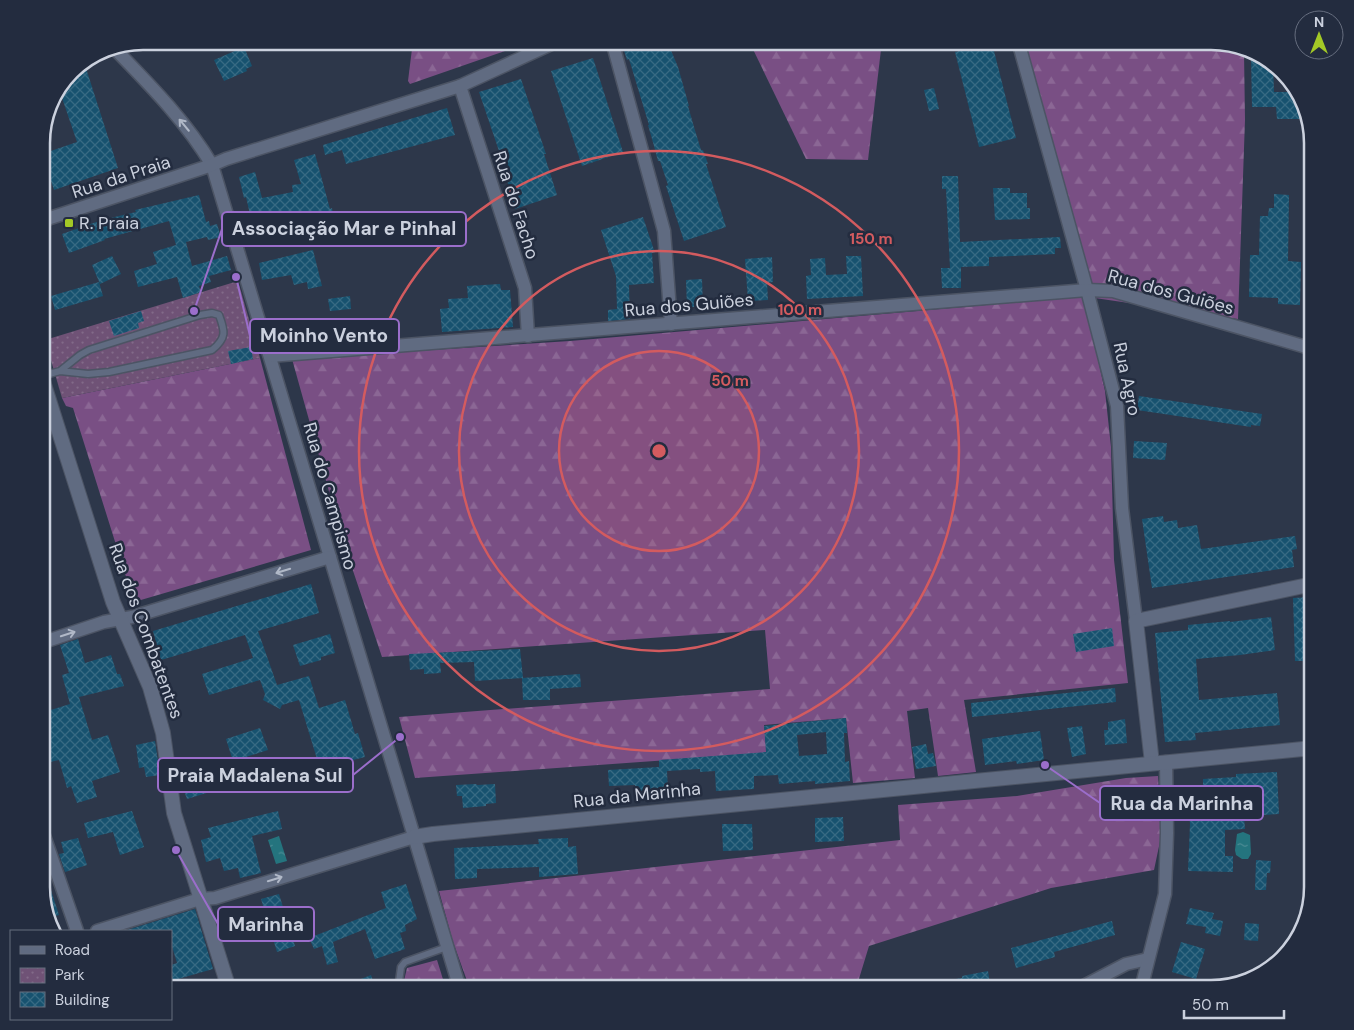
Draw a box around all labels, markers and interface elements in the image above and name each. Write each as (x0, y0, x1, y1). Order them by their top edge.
north arrow (1294, 10, 1344, 60)
text: N (1314, 13, 1324, 31)
one-way arrow (179, 119, 190, 132)
street label: Rua do Facho (487, 148, 545, 262)
street label: Rua da Praia (69, 150, 173, 204)
place label: R. Praia (79, 211, 139, 235)
callout: Associação Mar e Pinhal (222, 212, 466, 246)
text: Associação Mar e Pinhal (232, 216, 456, 241)
marker: R. Praia (63, 217, 75, 229)
text: 150 m (850, 229, 893, 249)
street label: Rua dos Guiões (1105, 264, 1237, 320)
street label: Rua dos Guiões (623, 287, 755, 323)
text: 100 m (778, 300, 822, 320)
callout: Moinho Vento (250, 319, 399, 353)
text: Moinho Vento (260, 323, 388, 348)
street label: Rua Agro (1108, 340, 1146, 418)
text: 50 m (711, 371, 749, 391)
street label: Rua do Campismo (297, 419, 363, 573)
centre of rings (650, 442, 668, 460)
street label: Rua dos Combatentes (103, 540, 189, 722)
one-way arrow (275, 567, 291, 577)
one-way arrow (60, 629, 76, 638)
callout: Praia Madalena Sul (158, 758, 353, 792)
text: Praia Madalena Sul (167, 763, 343, 788)
street label: Rua da Marinha (572, 776, 702, 814)
callout: Rua da Marinha (1100, 786, 1263, 820)
text: Rua da Marinha (1111, 791, 1253, 816)
one-way arrow (267, 874, 283, 884)
callout: Marinha (218, 907, 314, 941)
text: Marinha (228, 912, 304, 937)
legend (10, 930, 172, 1020)
text: Road (55, 940, 90, 960)
text: Park (55, 965, 85, 985)
scale bar (1184, 988, 1284, 1020)
text: Building (55, 990, 110, 1010)
text: 50 m (1192, 995, 1229, 1015)

